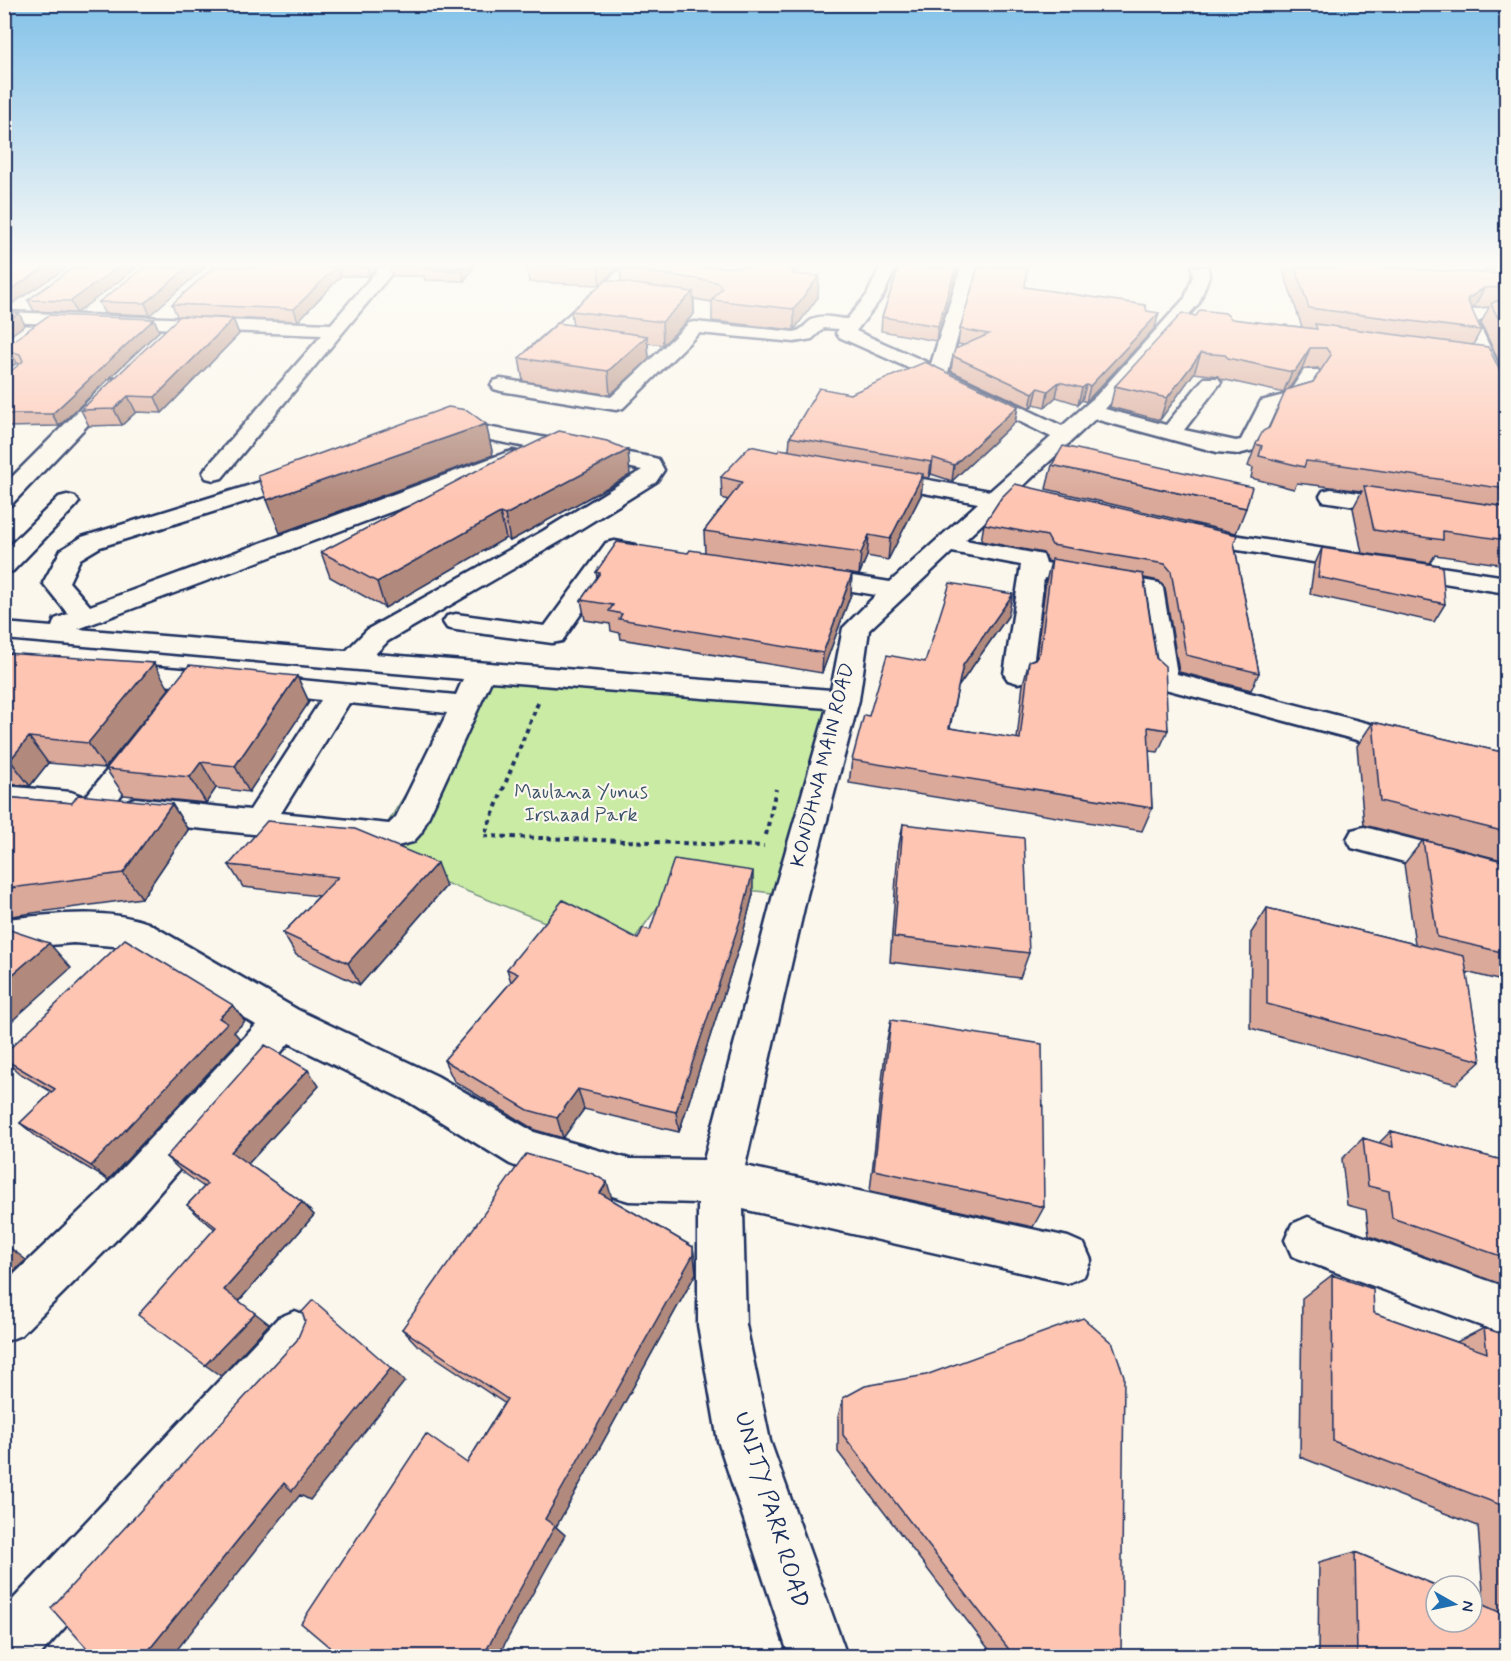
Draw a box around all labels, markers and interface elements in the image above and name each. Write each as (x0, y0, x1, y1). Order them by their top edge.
street label: KONDHWA MAIN ROAD (785, 660, 861, 870)
park label: Maulana Yunus Irshaad Park (514, 779, 648, 829)
street label: UNITY PARK ROAD (726, 1408, 816, 1612)
north arrow (1424, 1574, 1484, 1634)
text: N (1456, 1599, 1479, 1613)

